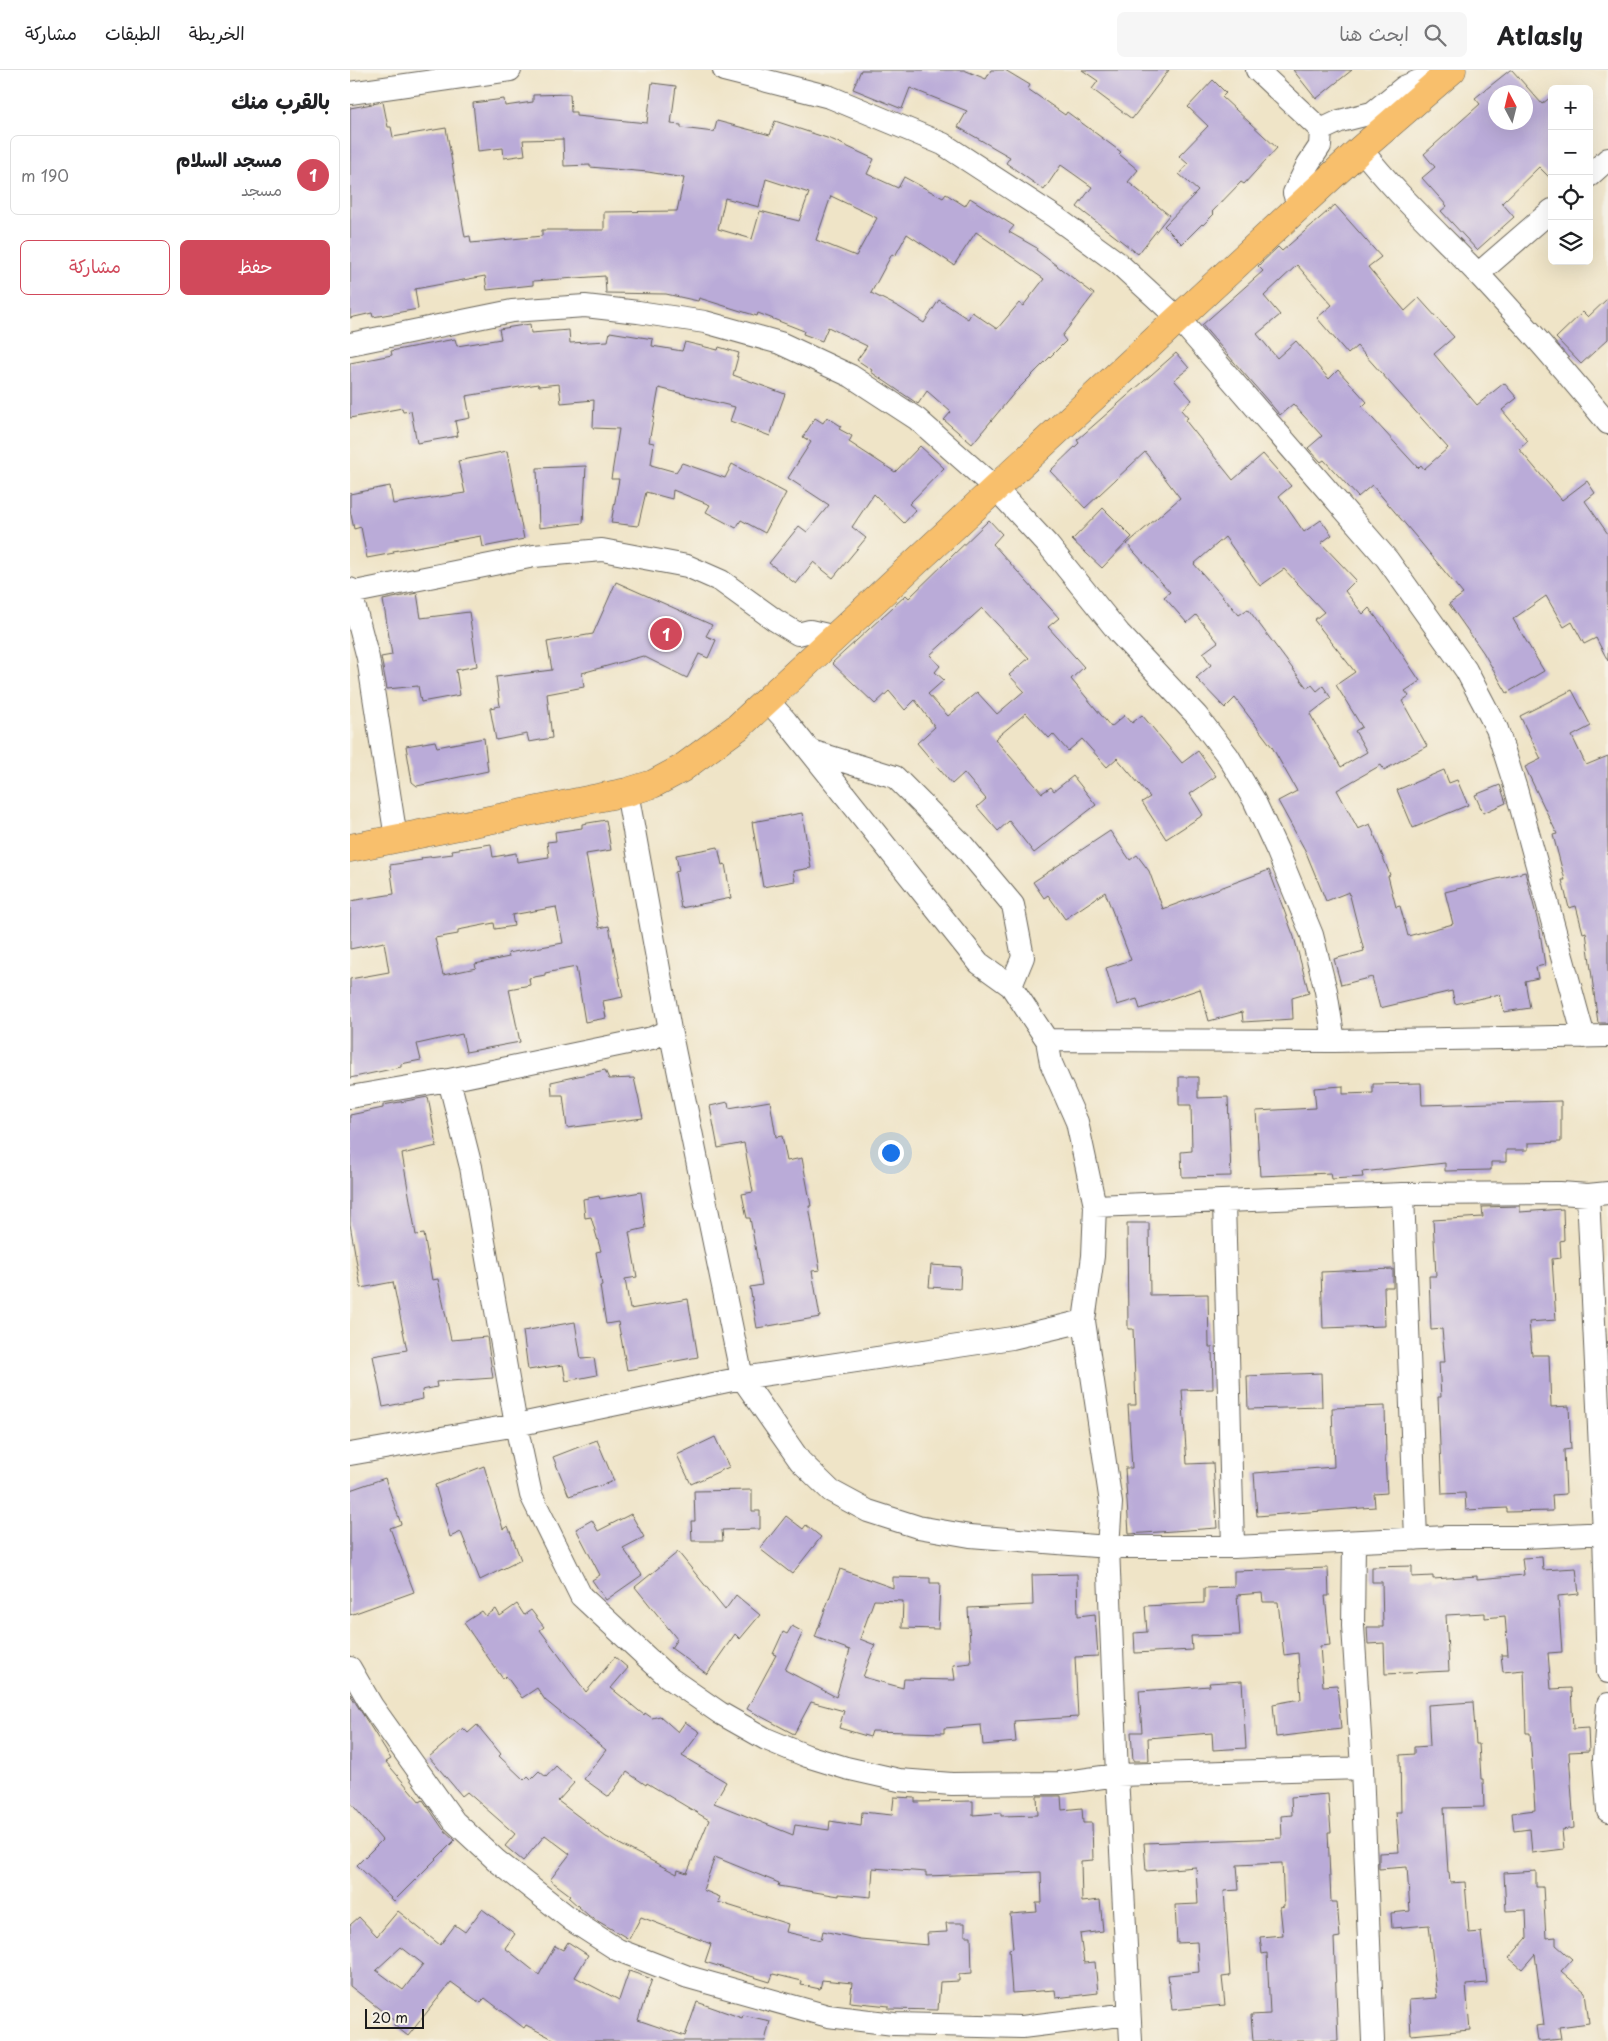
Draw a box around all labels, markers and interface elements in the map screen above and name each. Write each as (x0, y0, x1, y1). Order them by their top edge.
search box (1117, 12, 1467, 57)
text: Atlasly (1497, 17, 1583, 53)
text: مشاركة (25, 19, 77, 46)
text: الطبقات (105, 19, 161, 46)
text: الخريطة (189, 19, 245, 46)
text: ابحث هنا (1339, 19, 1409, 47)
icon: search (1421, 21, 1449, 49)
text: بالقرب منك (231, 84, 330, 116)
north arrow (1488, 85, 1533, 130)
map controls (1548, 85, 1593, 265)
button: + (1548, 85, 1593, 130)
button: − (1548, 130, 1593, 175)
text: مسجد السلام (176, 145, 282, 173)
text: 190 m (21, 163, 69, 187)
text: 1 (309, 163, 317, 187)
button: locate (1548, 175, 1593, 220)
text: مسجد (241, 177, 282, 201)
button: layers (1548, 220, 1593, 265)
button: مشاركة (20, 240, 170, 295)
button: حفظ (180, 240, 330, 295)
pin: 1 (650, 615, 682, 653)
your location (878, 1140, 904, 1166)
scale bar (365, 2006, 424, 2029)
text: 20 m (372, 2007, 408, 2028)

